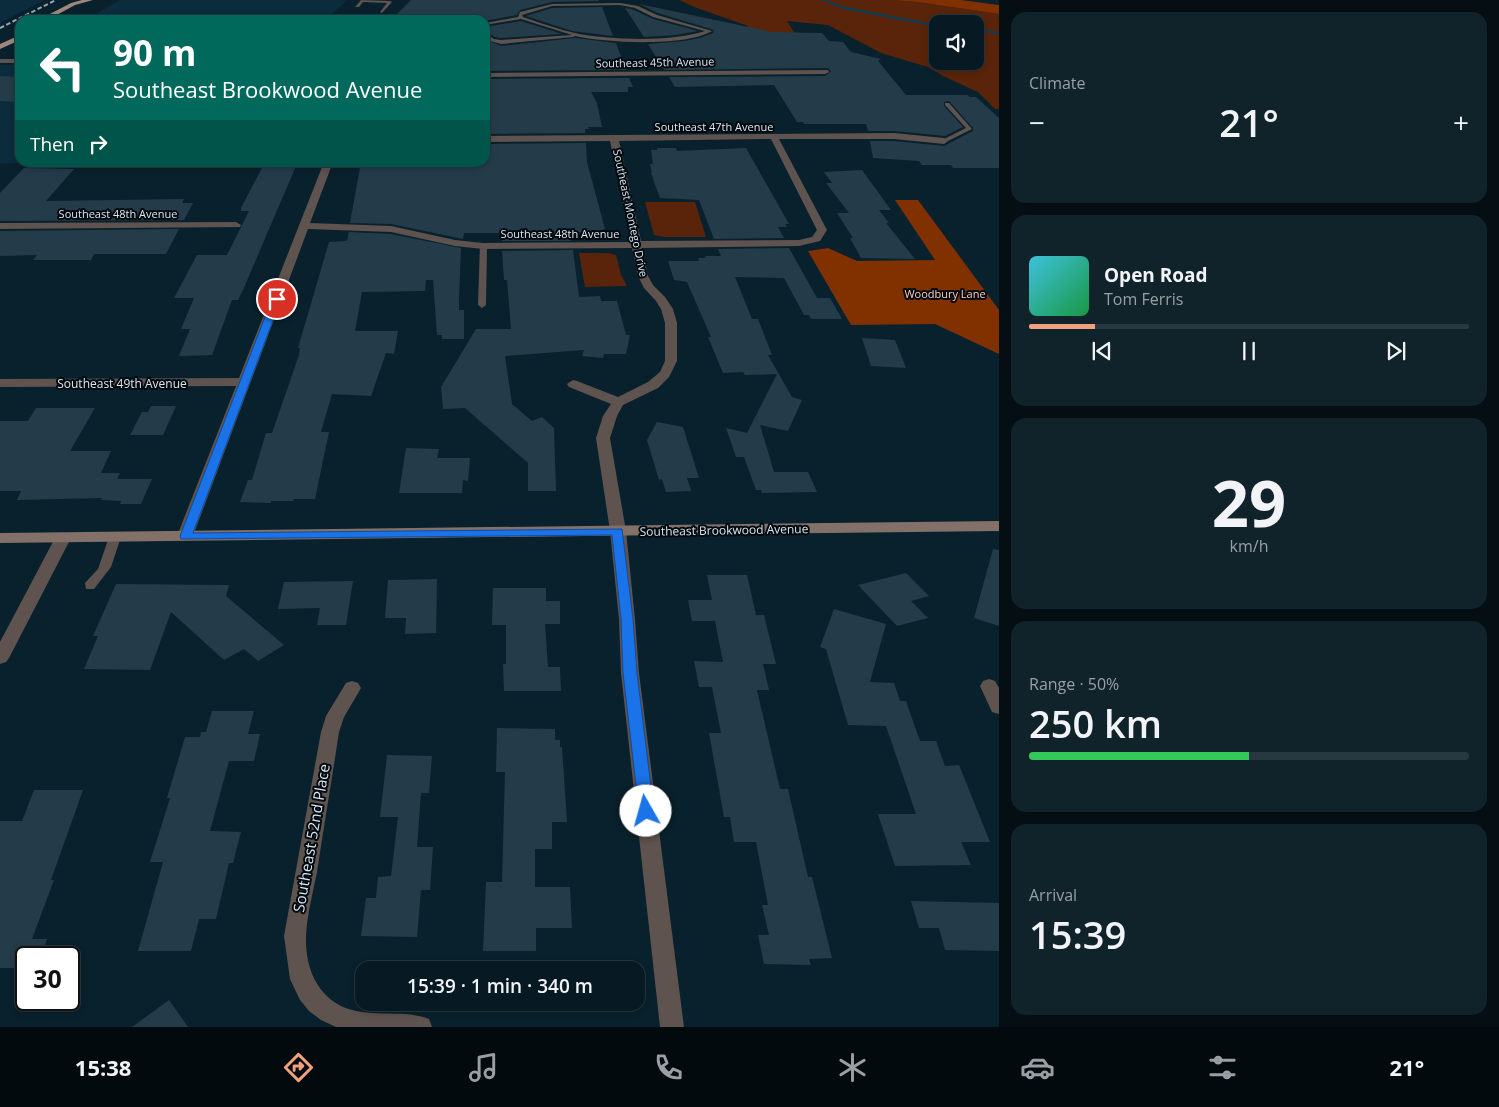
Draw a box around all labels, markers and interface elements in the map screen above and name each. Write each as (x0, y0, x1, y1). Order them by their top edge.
map controls (929, 15, 984, 70)
button: sound (929, 15, 984, 70)
text: 90 m (113, 29, 196, 76)
icon: left (30, 35, 95, 100)
street label: Southeast 45th Avenue (595, 53, 715, 71)
text: Climate (1029, 72, 1086, 94)
text: Southeast Brookwood Avenue (113, 74, 422, 104)
text: 21° (1219, 96, 1279, 148)
text: − (1029, 103, 1045, 141)
text: + (1453, 103, 1469, 141)
street label: Southeast 47th Avenue (655, 119, 773, 134)
icon: right (84, 130, 112, 158)
text: Then (30, 131, 74, 157)
street label: Southeast Montego Drive (610, 148, 652, 278)
street label: Southeast 48th Avenue (59, 206, 177, 221)
street label: Southeast 48th Avenue (501, 226, 619, 241)
text: Open Road (1104, 262, 1208, 288)
pin (256, 278, 298, 320)
icon: arrive (263, 285, 291, 313)
park label: Woodbury Lane (904, 286, 986, 301)
text: Tom Ferris (1104, 288, 1183, 310)
icon: previous (1088, 337, 1116, 365)
icon: pause (1235, 337, 1263, 365)
icon: next (1382, 337, 1410, 365)
street label: Southeast 49th Avenue (57, 375, 187, 392)
text: 29 (1212, 458, 1286, 546)
street label: Southeast Brookwood Avenue (640, 520, 809, 540)
text: km/h (1230, 535, 1268, 557)
text: Range · 50% (1029, 673, 1119, 695)
text: 250 km (1029, 697, 1162, 749)
street label: Southeast 52nd Place (288, 762, 334, 914)
position arrow (619, 784, 671, 836)
text: Arrival (1029, 884, 1077, 906)
text: 15:39 (1029, 908, 1126, 960)
speed limit sign: 30 (15, 946, 80, 1011)
text: 15:39 · 1 min · 340 m (407, 973, 593, 999)
icon: directions (281, 1050, 316, 1085)
icon: music (466, 1050, 501, 1085)
icon: phone (651, 1050, 686, 1085)
icon: climate (835, 1050, 870, 1085)
icon: car (1020, 1050, 1055, 1085)
icon: filters (1205, 1050, 1240, 1085)
text: 15:38 (75, 1052, 131, 1082)
text: 21° (1389, 1052, 1424, 1082)

